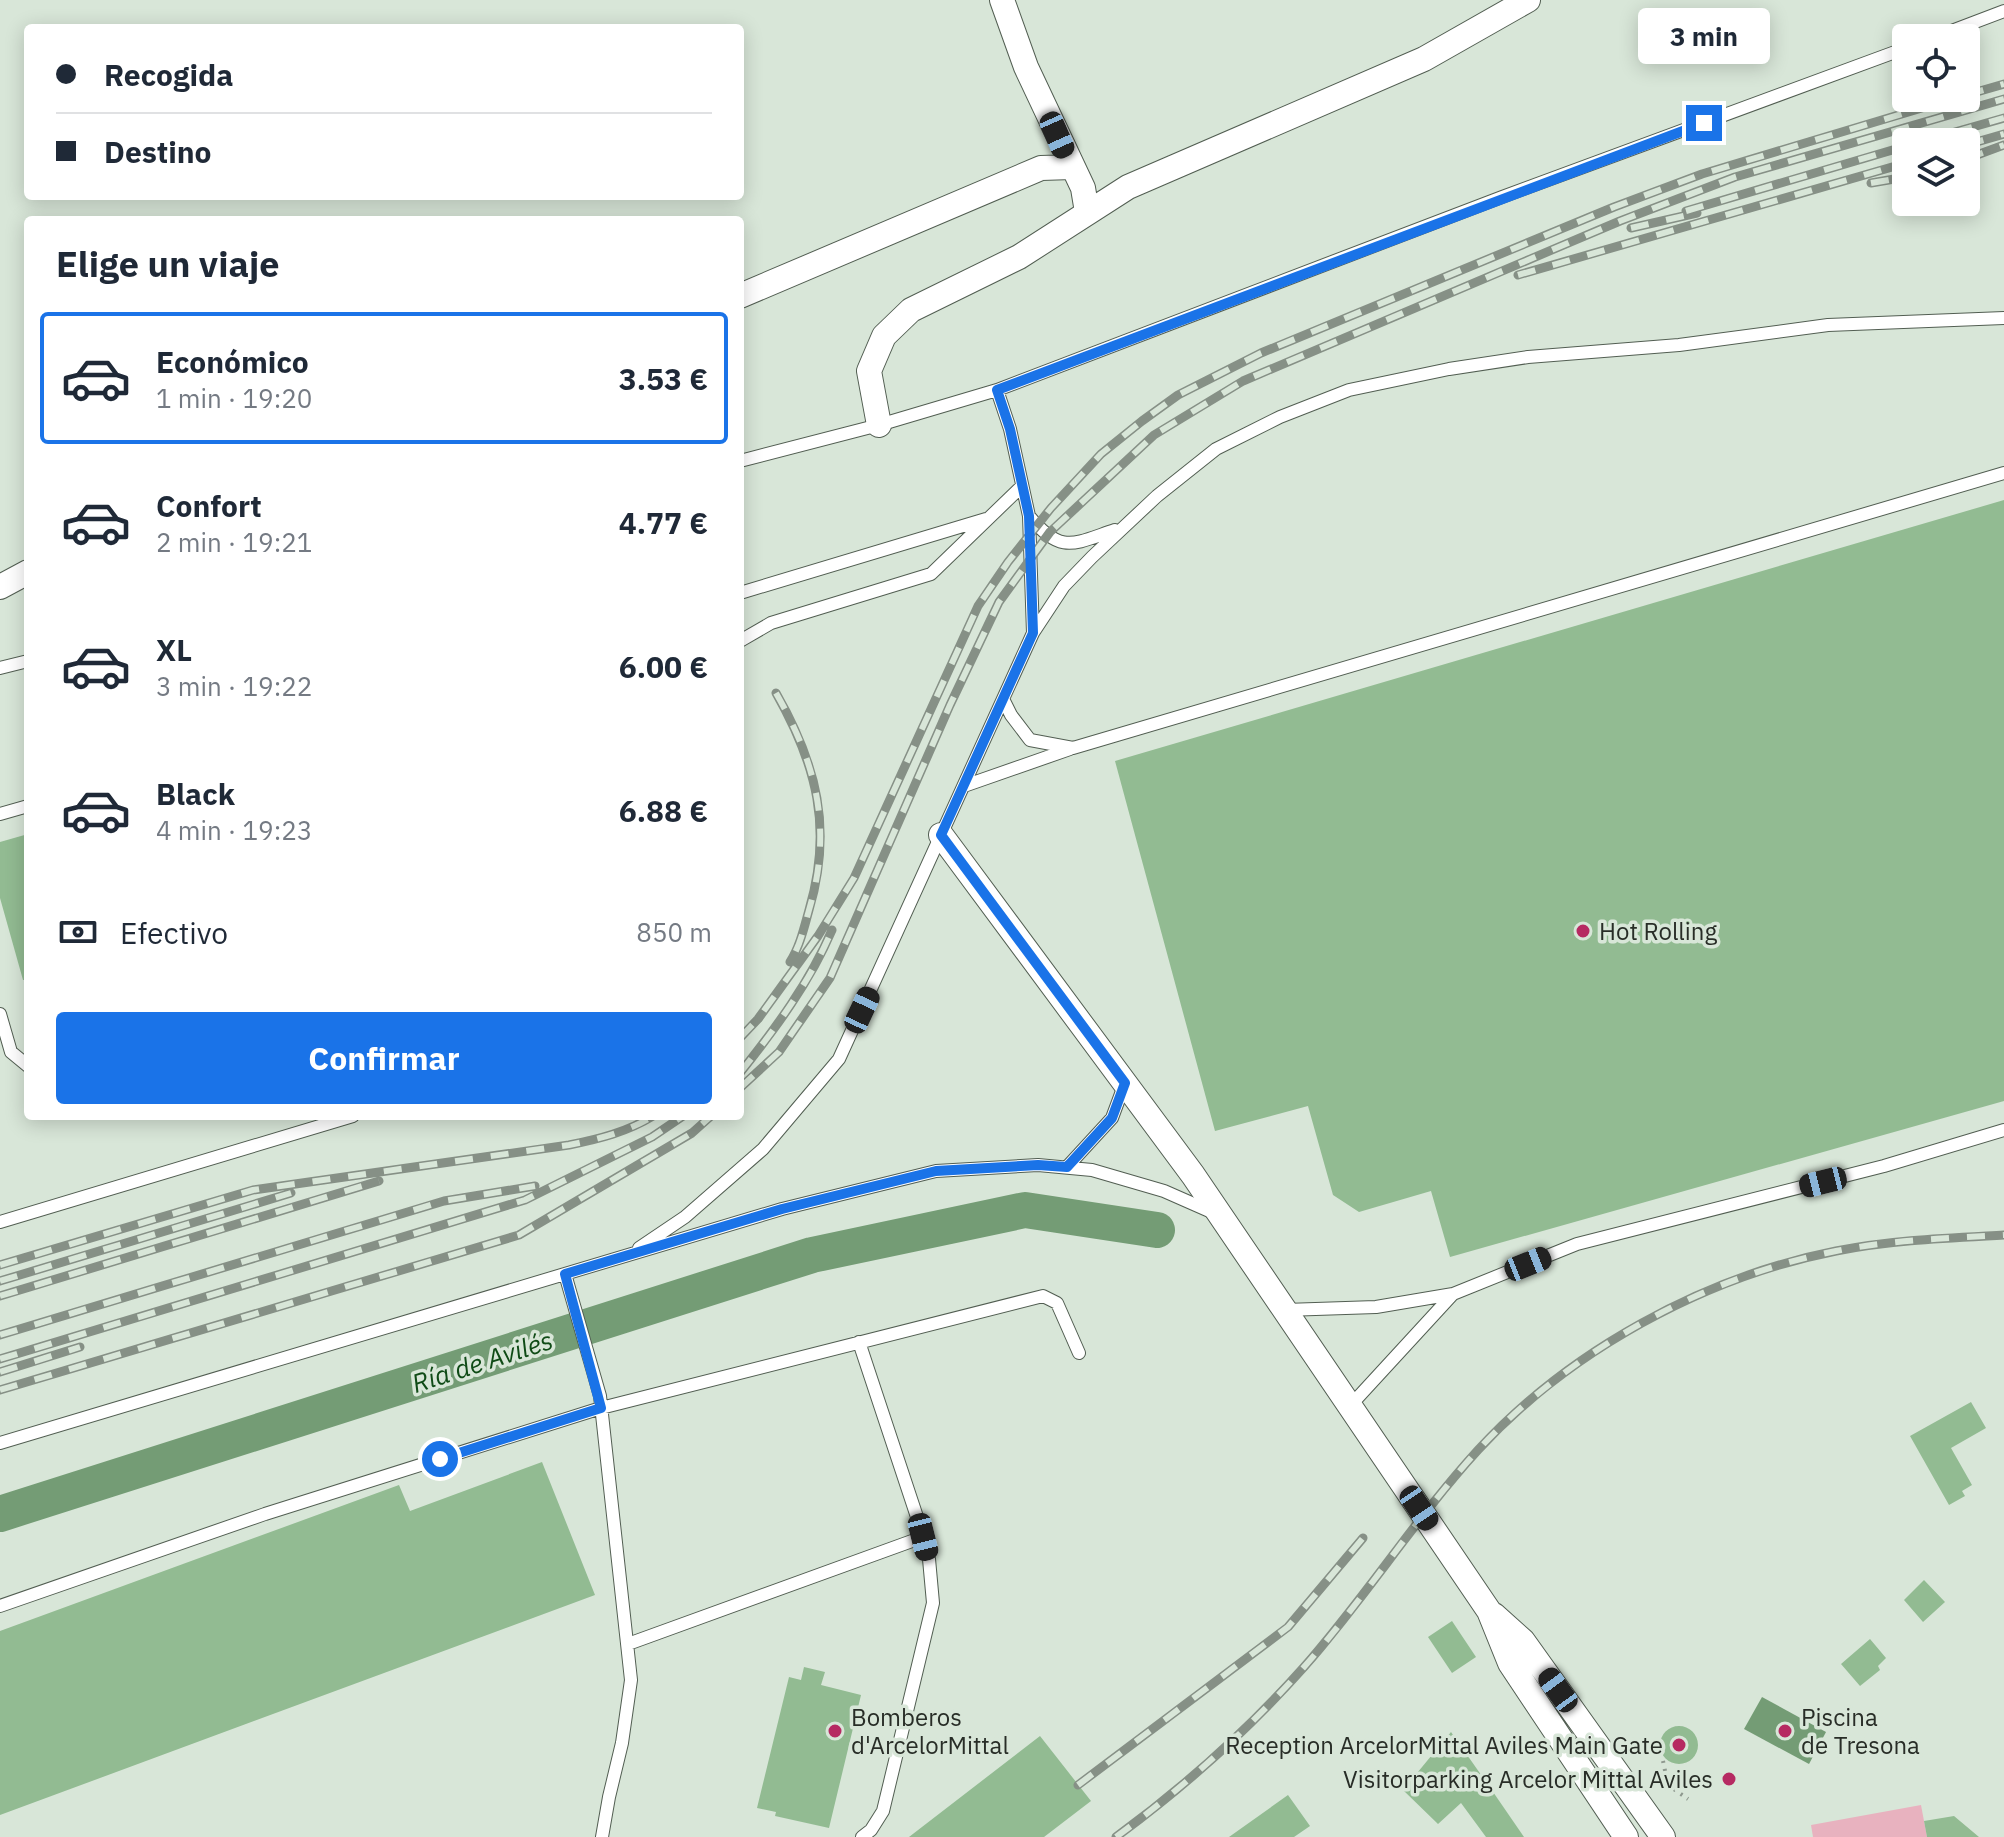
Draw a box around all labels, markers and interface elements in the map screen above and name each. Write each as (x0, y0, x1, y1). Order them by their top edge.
callout: 3 min (1638, 7, 1770, 63)
text: 3 min (1670, 19, 1738, 53)
map controls (1892, 24, 1980, 216)
button: locate (1892, 24, 1980, 112)
text: Recogida (104, 55, 233, 94)
route end (1686, 105, 1722, 141)
car (1036, 108, 1078, 162)
button: layers (1892, 128, 1980, 216)
text: Destino (104, 132, 212, 171)
text: Elige un viaje (56, 240, 280, 287)
icon: car (60, 342, 132, 414)
text: Económico (156, 342, 309, 381)
text: 3.53 € (619, 359, 708, 398)
text: 1 min · 19:20 (156, 381, 312, 415)
icon: car (60, 486, 132, 558)
text: Confort (156, 486, 262, 525)
text: 4.77 € (619, 503, 708, 542)
text: 2 min · 19:21 (156, 525, 312, 559)
icon: car (60, 630, 132, 702)
text: XL (156, 630, 192, 669)
text: 6.00 € (619, 647, 708, 686)
text: 3 min · 19:22 (156, 669, 312, 703)
icon: car (60, 774, 132, 846)
text: Black (156, 774, 235, 813)
text: 6.88 € (619, 791, 708, 830)
text: 4 min · 19:23 (156, 813, 312, 847)
icon: cash (56, 910, 100, 954)
text: Efectivo (120, 913, 228, 952)
text: 850 m (636, 915, 712, 949)
place label: Hot Rolling (1599, 915, 1718, 947)
marker: Hot Rolling (1574, 922, 1592, 940)
car (841, 983, 883, 1037)
button: Confirmar (56, 1012, 712, 1104)
car (1797, 1165, 1849, 1199)
car (1501, 1244, 1555, 1284)
water label: Ría de Avilés (407, 1322, 557, 1400)
route start (422, 1441, 458, 1477)
car (1396, 1481, 1442, 1535)
car (906, 1511, 940, 1563)
car (1534, 1664, 1582, 1716)
place label: Bomberos d'ArcelorMittal (851, 1701, 1009, 1761)
place label: Piscina de Tresona (1801, 1701, 1920, 1761)
marker: Bomberos d'ArcelorMittal (826, 1722, 844, 1740)
marker: Piscina de Tresona (1776, 1722, 1794, 1740)
place label: Reception ArcelorMittal Aviles Main Gate (1225, 1729, 1663, 1761)
marker: Reception ArcelorMittal Aviles Main Gate (1670, 1736, 1688, 1754)
place label: Visitorparking Arcelor Mittal Aviles (1343, 1763, 1713, 1795)
marker: Visitorparking Arcelor Mittal Aviles (1720, 1770, 1738, 1788)

